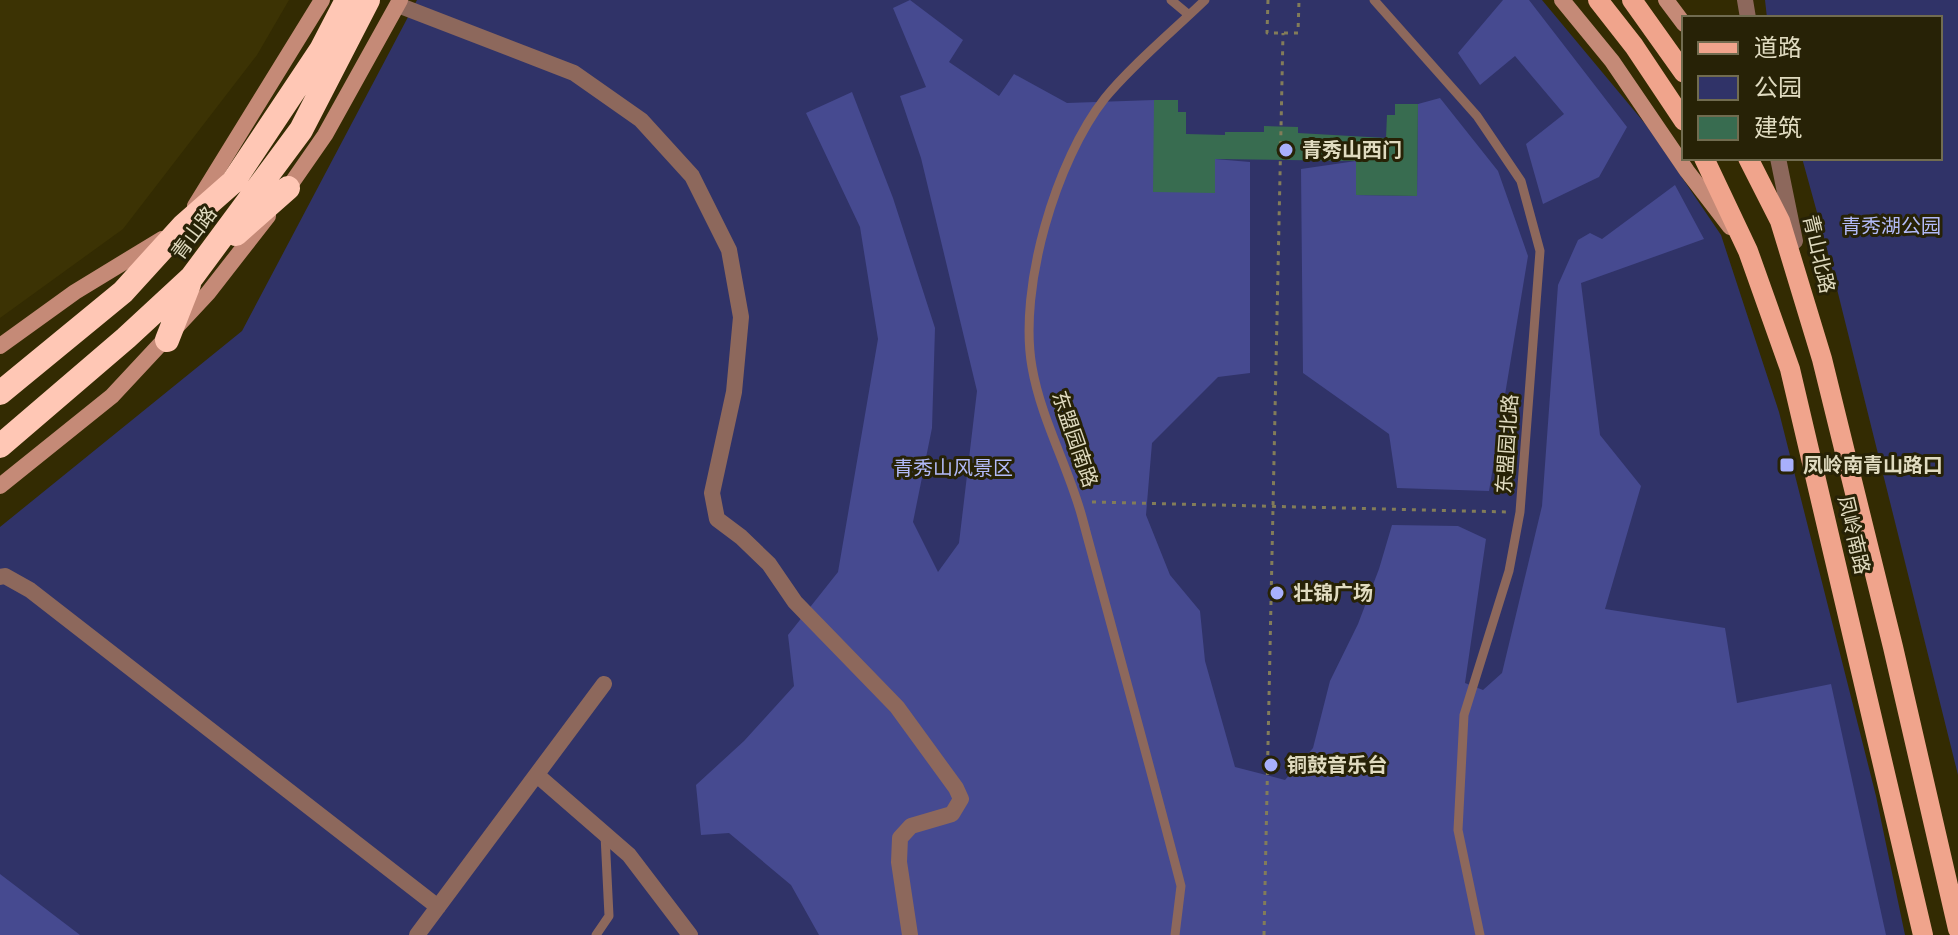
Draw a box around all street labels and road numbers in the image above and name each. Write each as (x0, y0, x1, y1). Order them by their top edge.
street label: 青山路 (166, 202, 222, 264)
street label: 青山北路 (1798, 212, 1840, 296)
street label: 东盟园南路 (1047, 388, 1103, 490)
street label: 东盟园北路 (1492, 393, 1522, 495)
street label: 凤岭南路 (1833, 493, 1875, 577)

